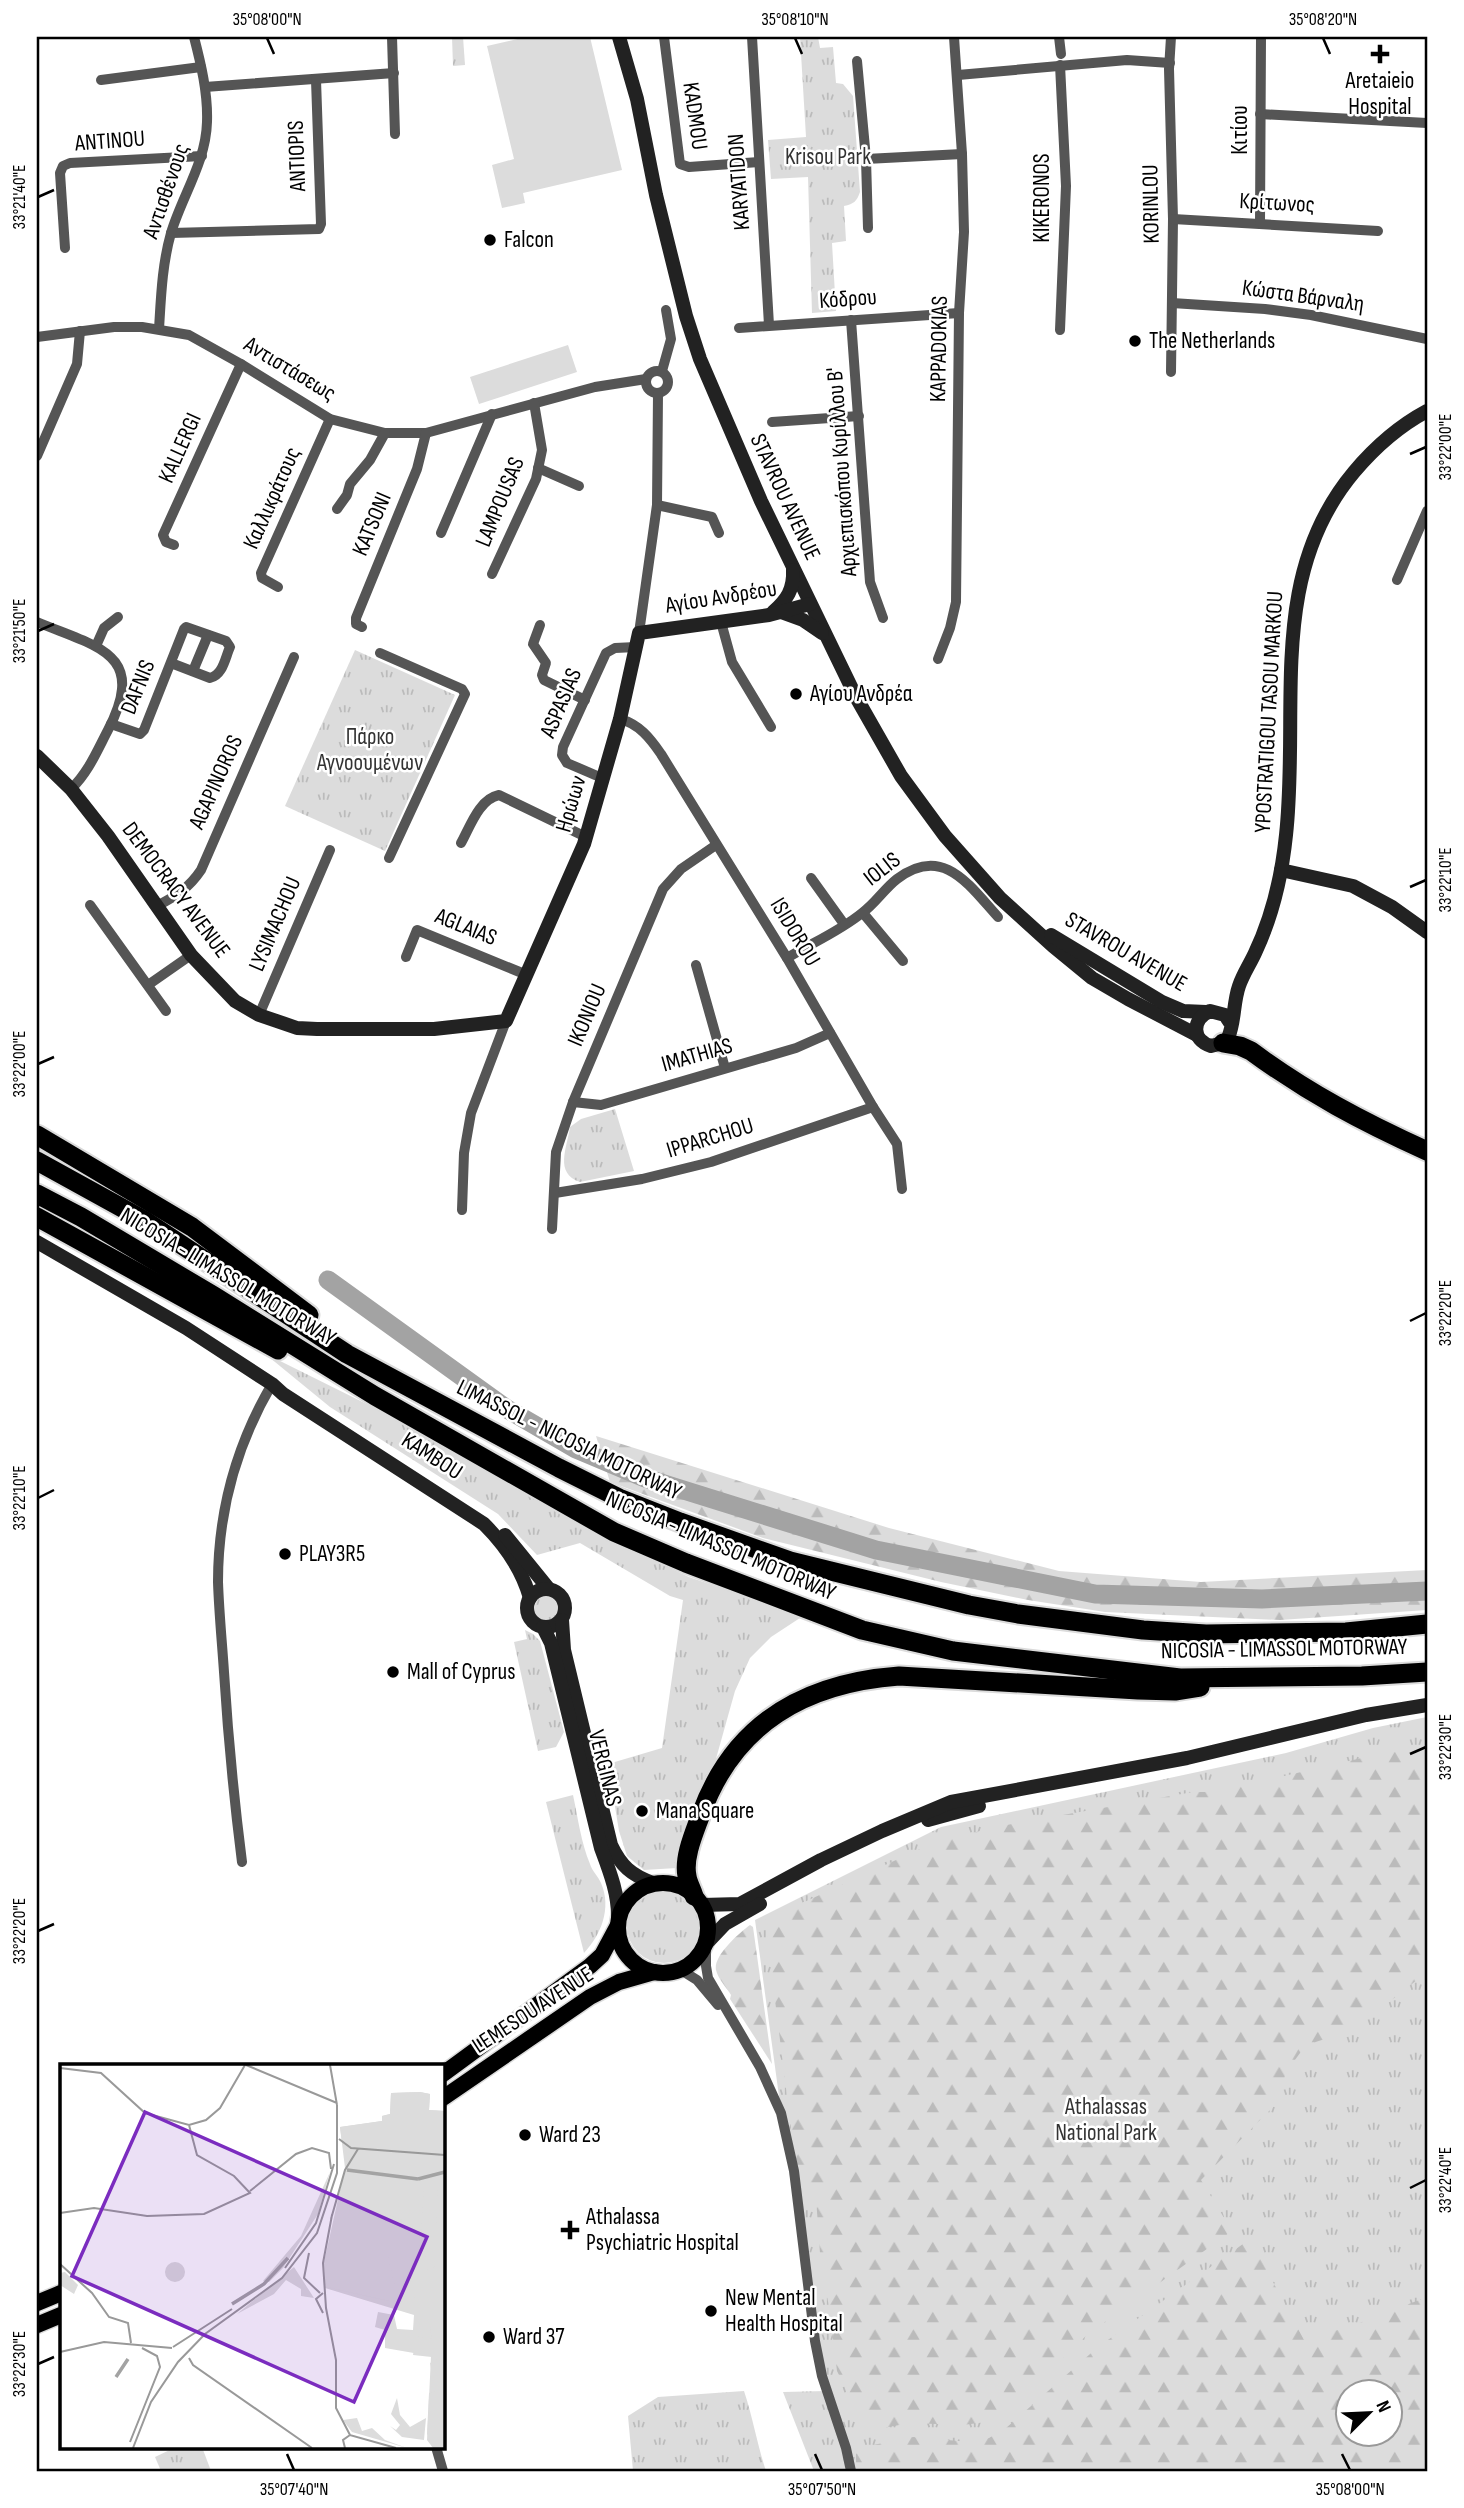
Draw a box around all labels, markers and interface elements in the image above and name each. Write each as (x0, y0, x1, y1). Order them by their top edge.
text: 35°08'00"N (232, 9, 302, 30)
text: 35°08'10"N (761, 9, 829, 30)
text: 35°08'20"N (1289, 9, 1357, 30)
marker: Aretaieio Hospital (1370, 44, 1390, 64)
place label: Aretaieio Hospital (1345, 67, 1414, 121)
street label: KADMOU (676, 80, 714, 152)
street label: Κιτίου (1226, 105, 1254, 155)
street label: ANTIOPIS (282, 120, 312, 193)
street label: ANTINOU (73, 125, 146, 157)
street label: KARYATIDON (722, 133, 756, 231)
street label: Αντισθένους (136, 140, 195, 243)
park label: Krisou Park (785, 143, 871, 171)
street label: KIKERONOS (1028, 153, 1056, 243)
street label: KORINLOU (1136, 164, 1166, 244)
text: 33°21'40"E (9, 165, 30, 229)
street label: Κρίτωνος (1239, 187, 1315, 219)
place label: Falcon (504, 226, 554, 254)
marker: Falcon (482, 232, 498, 248)
street label: Κώστα Βάρναλη (1240, 274, 1366, 318)
street label: Κόδρου (818, 283, 878, 315)
street label: KAPPADOKIAS (924, 296, 954, 402)
place label: The Netherlands (1149, 327, 1275, 355)
street label: Αντιστάσεως (238, 330, 341, 407)
marker: The Netherlands (1127, 333, 1143, 349)
street label: Αρχιεπισκόπου Κυρίλλου Β' (821, 366, 863, 579)
street label: KALLERGI (152, 409, 208, 487)
text: 33°22'00"E (1435, 414, 1456, 480)
street label: STAVROU AVENUE (744, 429, 826, 565)
street label: Καλλικράτους (237, 443, 307, 553)
street label: LAMPOUSAS (469, 453, 531, 551)
street label: KATSONI (346, 488, 398, 560)
street label: Αγίου Ανδρέου (662, 574, 779, 620)
street label: YPOSTRATIGOU TASOU MARKOU (1249, 590, 1289, 834)
text: 33°21'50"E (9, 599, 30, 663)
street label: DAFNIS (115, 656, 161, 718)
street label: ASPASIAS (533, 664, 588, 743)
place label: Αγίου Ανδρέα (809, 680, 913, 708)
marker: Αγίου Ανδρέα (788, 686, 804, 702)
park label: Πάρκο Αγνοουμένων (316, 723, 423, 777)
street label: AGAPINOROS (182, 731, 249, 834)
street label: Ηρώων (550, 772, 592, 836)
street label: DEMOCRACY AVENUE (116, 817, 236, 963)
street label: IOLIS (858, 846, 906, 892)
text: 33°22'10"E (1435, 847, 1456, 913)
street label: LYSIMACHOU (243, 873, 307, 975)
street label: ISIDOROU (764, 893, 826, 971)
street label: AGLAIAS (430, 902, 501, 952)
street label: STAVROU AVENUE (1060, 906, 1192, 998)
street label: IKONIOU (561, 980, 613, 1050)
text: 33°22'00"E (9, 1031, 30, 1097)
street label: IMATHIAS (658, 1032, 736, 1078)
street label: IPPARCHOU (663, 1112, 757, 1164)
street label: NICOSIA - LIMASSOL MOTORWAY (115, 1202, 341, 1353)
text: 33°22'20"E (1435, 1280, 1456, 1346)
street label: LIMASSOL - NICOSIA MOTORWAY (452, 1373, 686, 1507)
street label: KAMBOU (396, 1426, 468, 1486)
text: 33°22'10"E (9, 1465, 30, 1531)
street label: NICOSIA - LIMASSOL MOTORWAY (602, 1485, 840, 1607)
place label: PLAY3R5 (299, 1540, 365, 1568)
marker: PLAY3R5 (277, 1546, 293, 1562)
street label: NICOSIA - LIMASSOL MOTORWAY (1161, 1633, 1408, 1665)
place label: Mall of Cyprus (407, 1658, 515, 1686)
marker: Mall of Cyprus (385, 1664, 401, 1680)
text: 33°22'30"E (1435, 1714, 1456, 1780)
street label: VERGINAS (582, 1727, 628, 1809)
place label: Mana Square (656, 1797, 754, 1825)
marker: Mana Square (634, 1803, 650, 1819)
text: 33°22'20"E (9, 1898, 30, 1964)
street label: LEMESOU AVENUE (467, 1960, 599, 2060)
inset map (60, 2064, 444, 2448)
park label: Athalassas National Park (1055, 2093, 1157, 2147)
place label: Ward 23 (539, 2121, 601, 2149)
marker: Ward 23 (517, 2127, 533, 2143)
text: 33°22'40"E (1435, 2147, 1456, 2213)
place label: Athalassa Psychiatric Hospital (585, 2203, 739, 2257)
marker: Athalassa Psychiatric Hospital (560, 2220, 580, 2240)
place label: New Mental Health Hospital (725, 2284, 843, 2338)
marker: New Mental Health Hospital (703, 2303, 719, 2319)
place label: Ward 37 (503, 2323, 565, 2351)
marker: Ward 37 (481, 2329, 497, 2345)
text: 33°22'30"E (9, 2331, 30, 2397)
north arrow (1334, 2378, 1404, 2448)
text: N (1371, 2397, 1396, 2416)
text: 35°07'40"N (260, 2479, 328, 2500)
text: 35°07'50"N (788, 2479, 856, 2500)
text: 35°08'00"N (1315, 2479, 1385, 2500)

